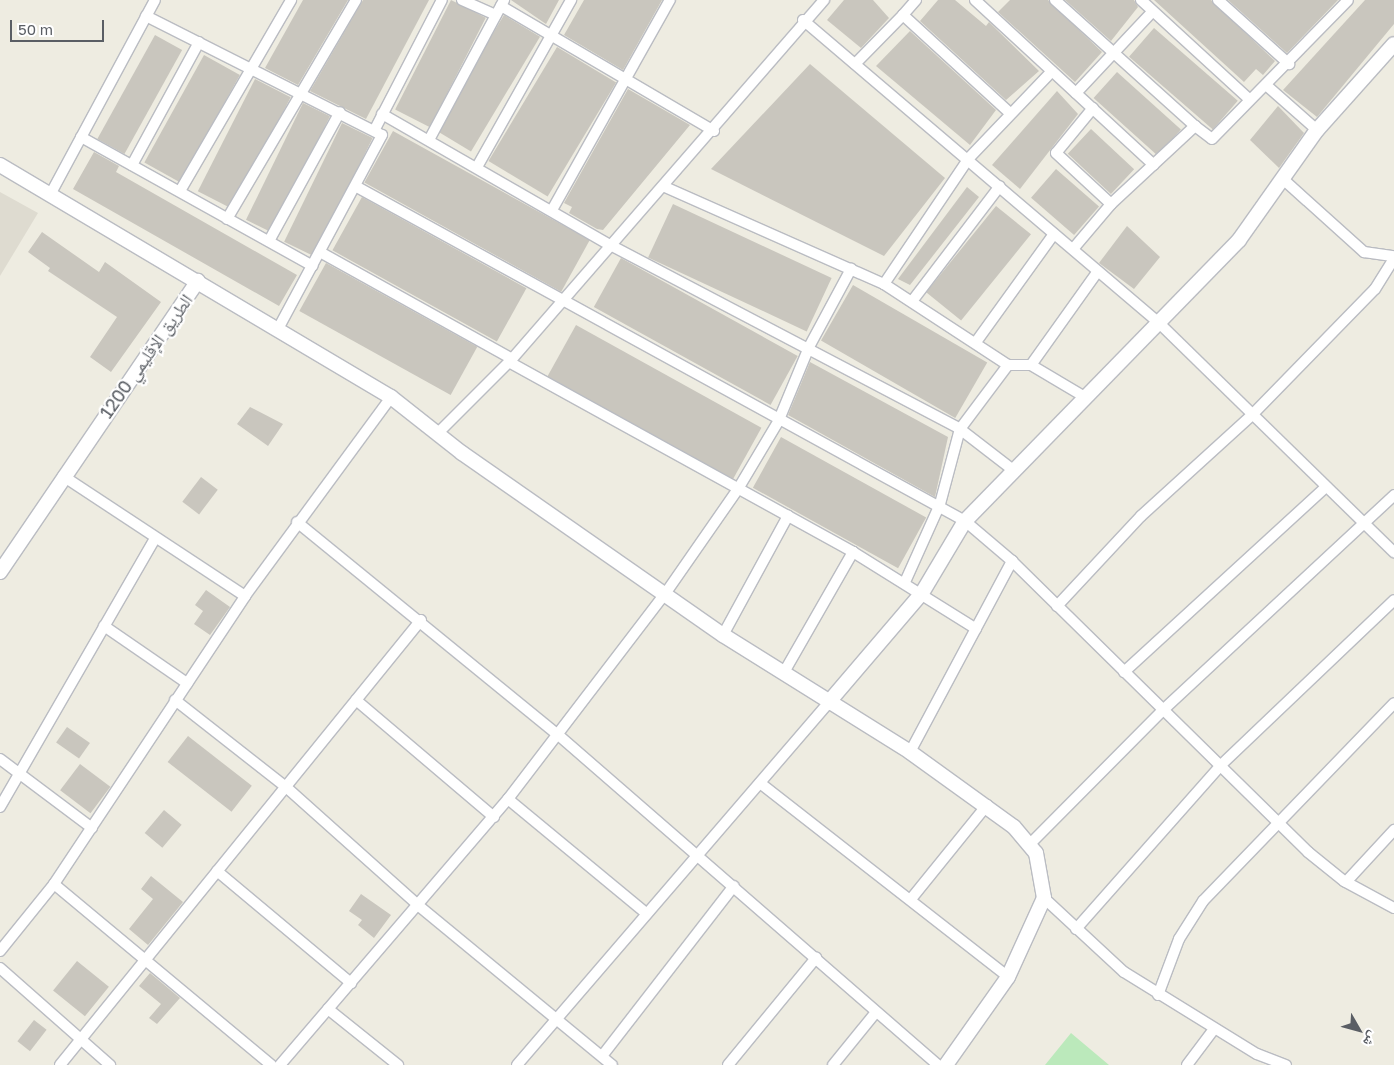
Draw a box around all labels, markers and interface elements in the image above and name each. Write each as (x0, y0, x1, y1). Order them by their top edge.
scale bar (12, 10, 106, 42)
text: 50 m (18, 20, 53, 38)
street label: الطريق الإقليمي 1200 (95, 290, 197, 422)
north arrow (1334, 1005, 1384, 1055)
text: ش (1360, 1028, 1382, 1051)

